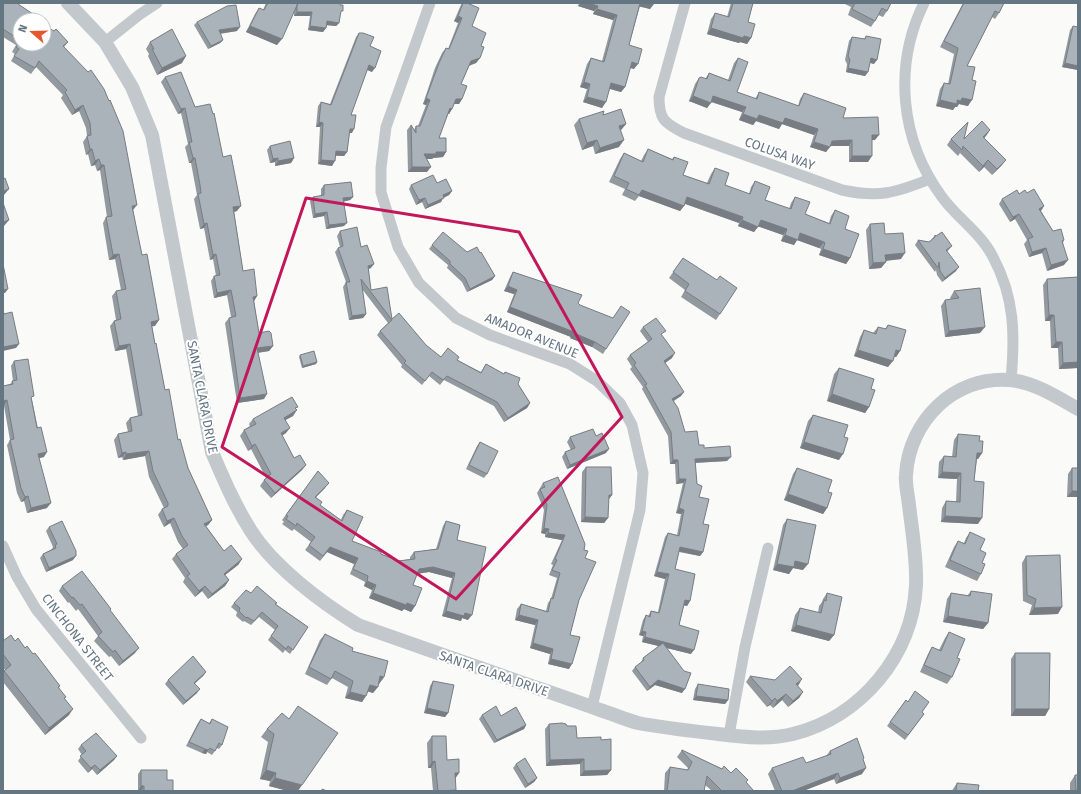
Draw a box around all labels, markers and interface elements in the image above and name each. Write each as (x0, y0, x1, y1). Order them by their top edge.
north arrow (12, 12, 52, 52)
text: N (16, 23, 30, 34)
street label: COLUSA WAY (743, 134, 818, 173)
street label: AMADOR AVENUE (483, 310, 581, 361)
street label: SANTA CLARA DRIVE (184, 339, 221, 455)
street label: CINCHONA STREET (39, 591, 117, 684)
street label: SANTA CLARA DRIVE (437, 648, 550, 699)

